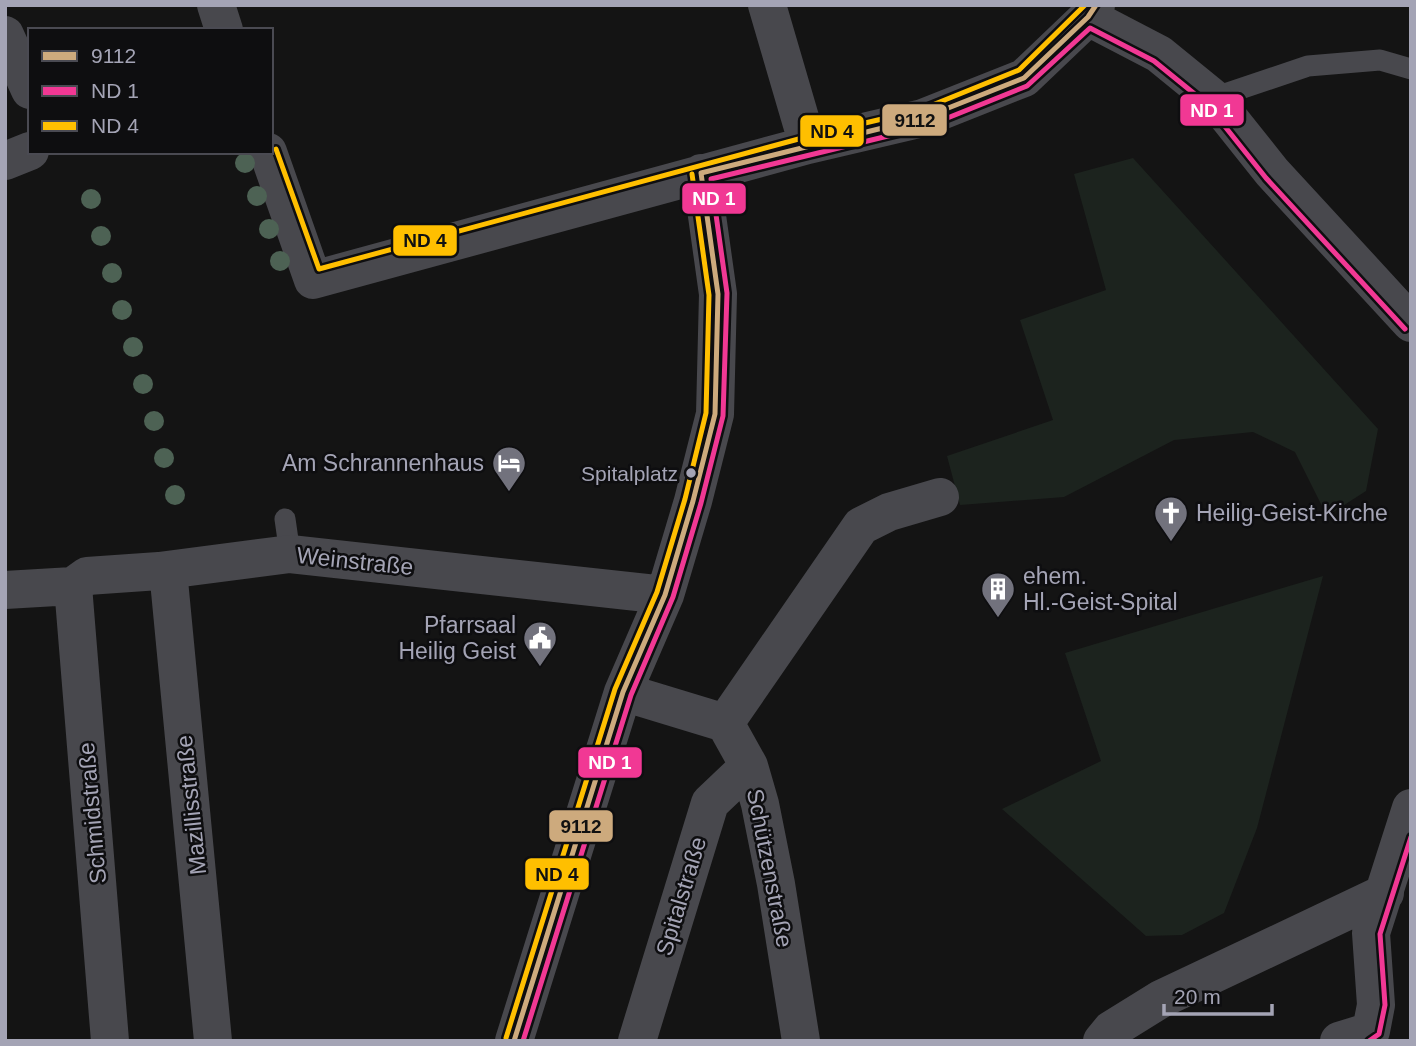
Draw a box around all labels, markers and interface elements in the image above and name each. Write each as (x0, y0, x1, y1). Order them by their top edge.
legend (28, 28, 273, 154)
text: 9112 (91, 44, 136, 67)
text: ND 1 (91, 79, 139, 102)
line badge: ND 1 (1179, 93, 1245, 127)
text: ND 1 (1190, 100, 1234, 121)
line badge: 9112 (881, 103, 948, 137)
text: 9112 (894, 110, 936, 131)
text: ND 4 (91, 114, 139, 137)
line badge: ND 4 (799, 114, 865, 148)
text: ND 4 (810, 121, 854, 142)
line badge: ND 1 (681, 182, 747, 215)
text: ND 1 (692, 188, 736, 209)
line badge: ND 4 (392, 224, 458, 257)
text: ND 4 (403, 230, 447, 251)
hotel icon: Am Schrannenhaus (490, 444, 528, 493)
place label: Am Schrannenhaus (282, 450, 484, 476)
place label: Spitalplatz (581, 462, 678, 485)
marker: Spitalplatz (684, 466, 698, 480)
church icon: Heilig-Geist-Kirche (1152, 494, 1190, 543)
place label: Heilig-Geist-Kirche (1196, 500, 1388, 526)
street label: Weinstraße (295, 542, 415, 580)
place label: ehem. Hl.-Geist-Spital (1023, 563, 1178, 615)
building icon: ehem. Hl.-Geist-Spital (979, 570, 1017, 619)
place label: Pfarrsaal Heilig Geist (398, 612, 517, 664)
public building icon: Pfarrsaal Heilig Geist (521, 619, 559, 668)
street label: Mazillisstraße (171, 734, 211, 876)
street label: Schmidstraße (73, 741, 111, 885)
line badge: ND 1 (577, 746, 643, 779)
text: ND 1 (588, 752, 632, 773)
street label: Schützenstraße (742, 786, 798, 950)
line badge: 9112 (548, 809, 614, 843)
text: 9112 (560, 816, 602, 837)
street label: Spitalstraße (651, 834, 711, 958)
line badge: ND 4 (524, 857, 590, 891)
text: ND 4 (535, 864, 579, 885)
scale bar (1164, 972, 1272, 1016)
text: 20 m (1174, 985, 1221, 1008)

